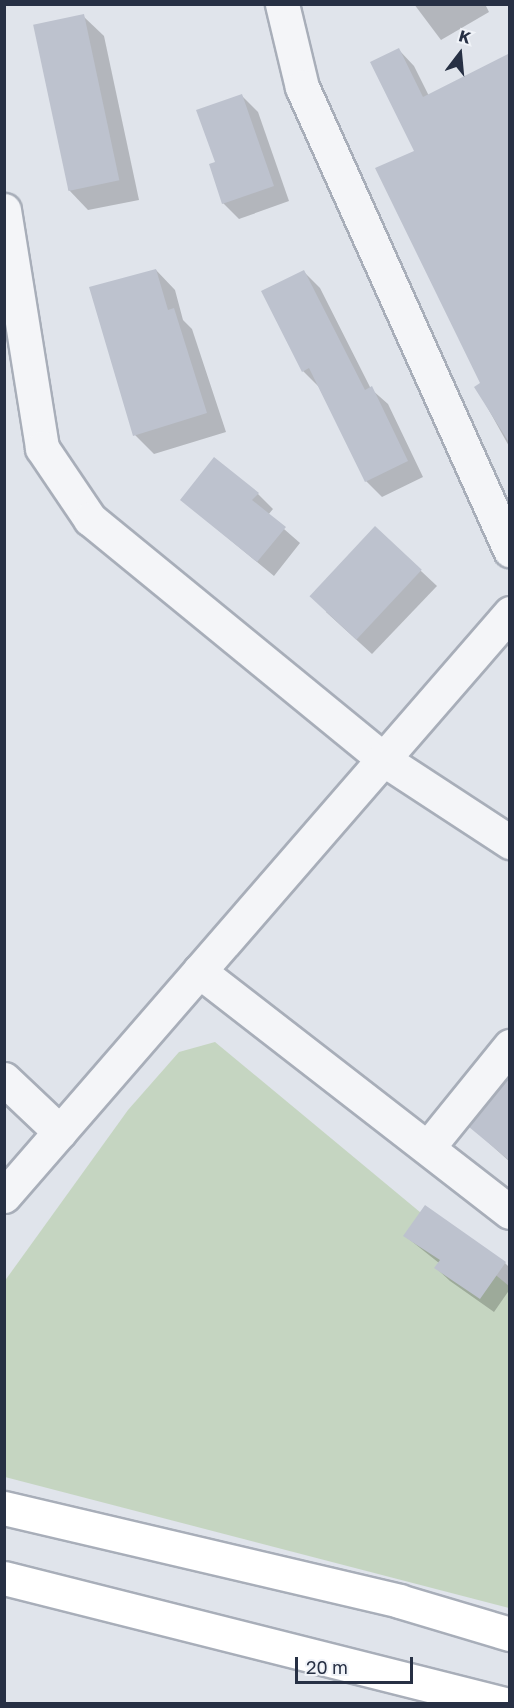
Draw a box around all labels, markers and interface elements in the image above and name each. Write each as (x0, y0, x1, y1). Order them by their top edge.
north arrow (430, 24, 490, 84)
text: K (457, 25, 473, 48)
scale bar (298, 1645, 416, 1683)
text: 20 m (306, 1656, 348, 1678)

